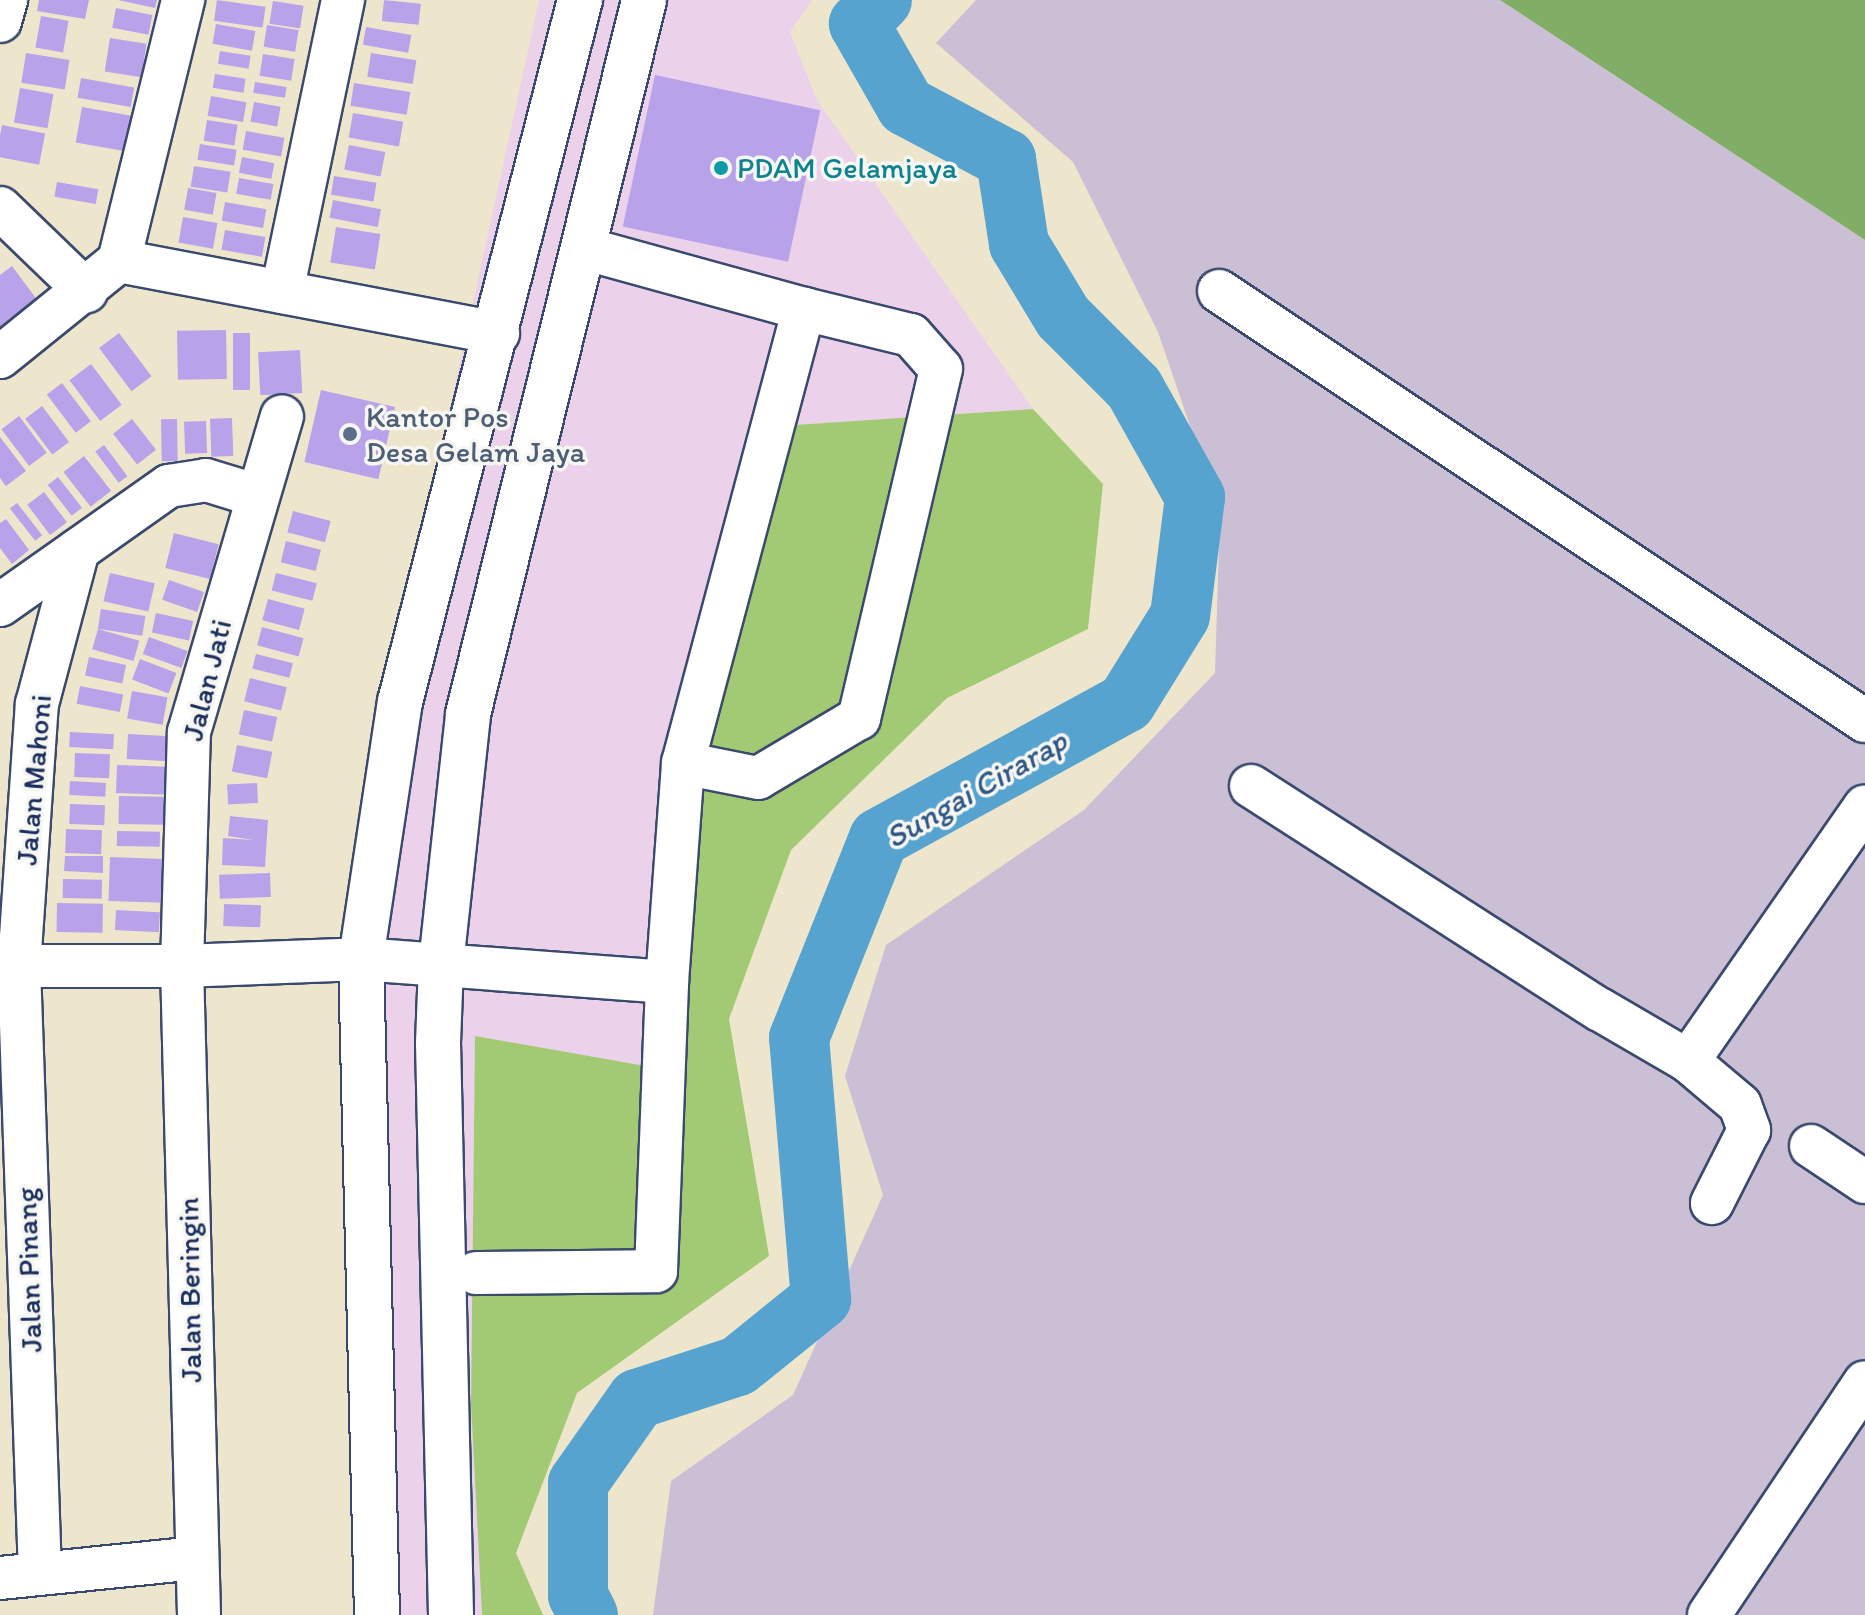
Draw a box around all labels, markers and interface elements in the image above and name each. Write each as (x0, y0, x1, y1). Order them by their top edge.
place label: PDAM Gelamjaya (737, 150, 957, 186)
marker: PDAM Gelamjaya (712, 159, 730, 177)
place label: Kantor Pos Desa Gelam Jaya (366, 399, 582, 470)
marker: Kantor Pos Desa Gelam Jaya (341, 425, 359, 443)
street label: Jalan Jati (175, 615, 239, 745)
street label: Jalan Mahoni (9, 694, 59, 866)
water label: Sungai Cirarap (878, 721, 1074, 857)
street label: Jalan Pinang (8, 1188, 50, 1352)
street label: Jalan Beringin (170, 1197, 210, 1383)

